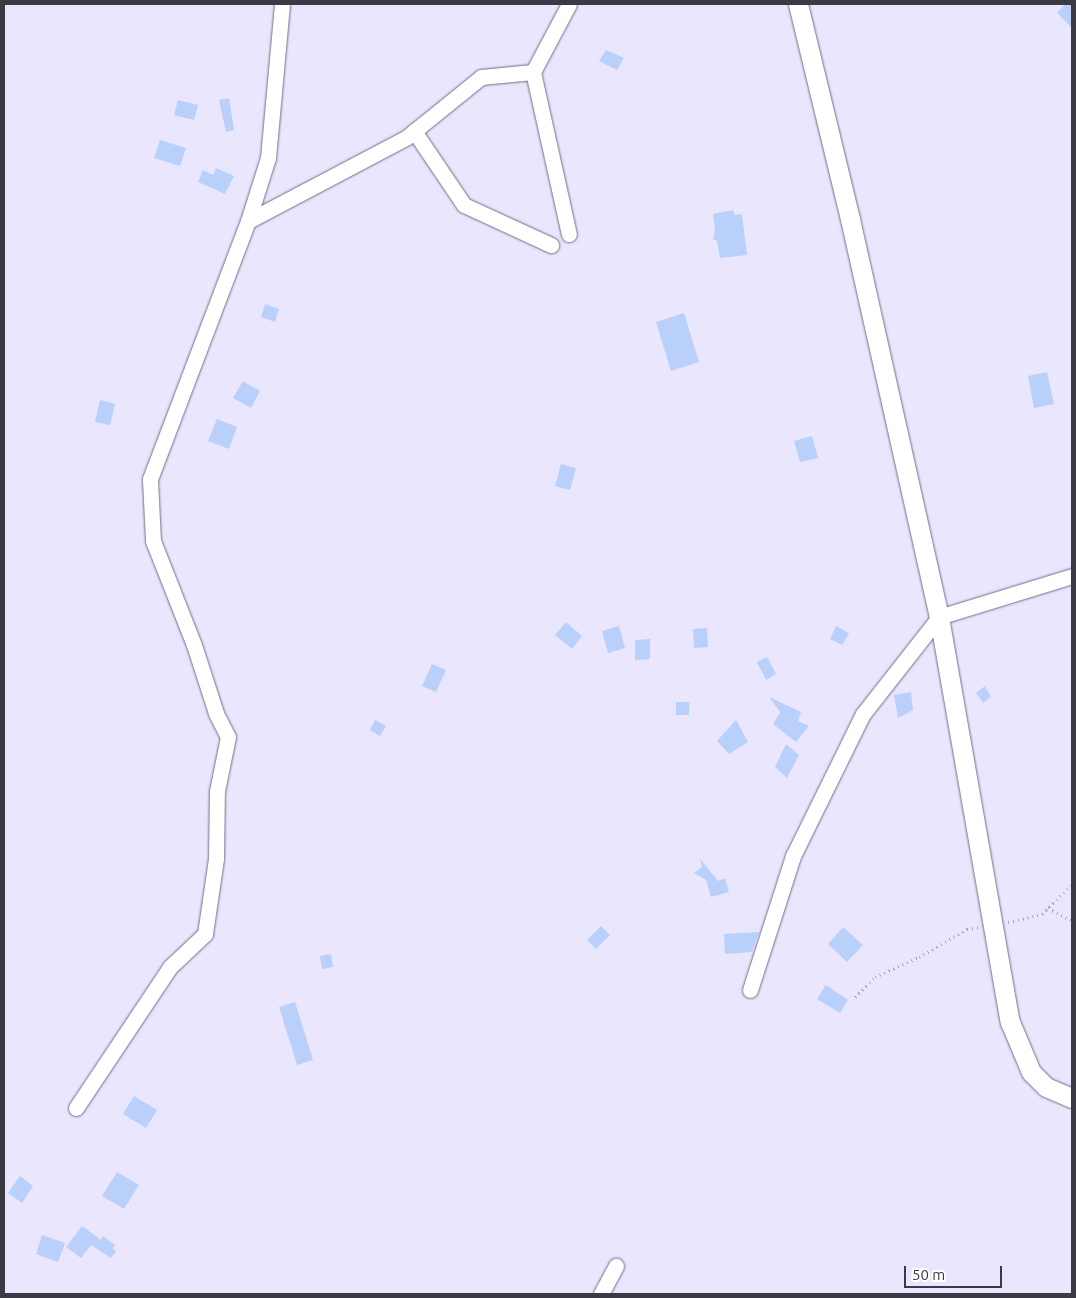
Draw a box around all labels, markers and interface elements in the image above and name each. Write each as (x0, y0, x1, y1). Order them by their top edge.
scale bar (906, 1256, 1004, 1288)
text: 50 m (912, 1266, 945, 1283)

